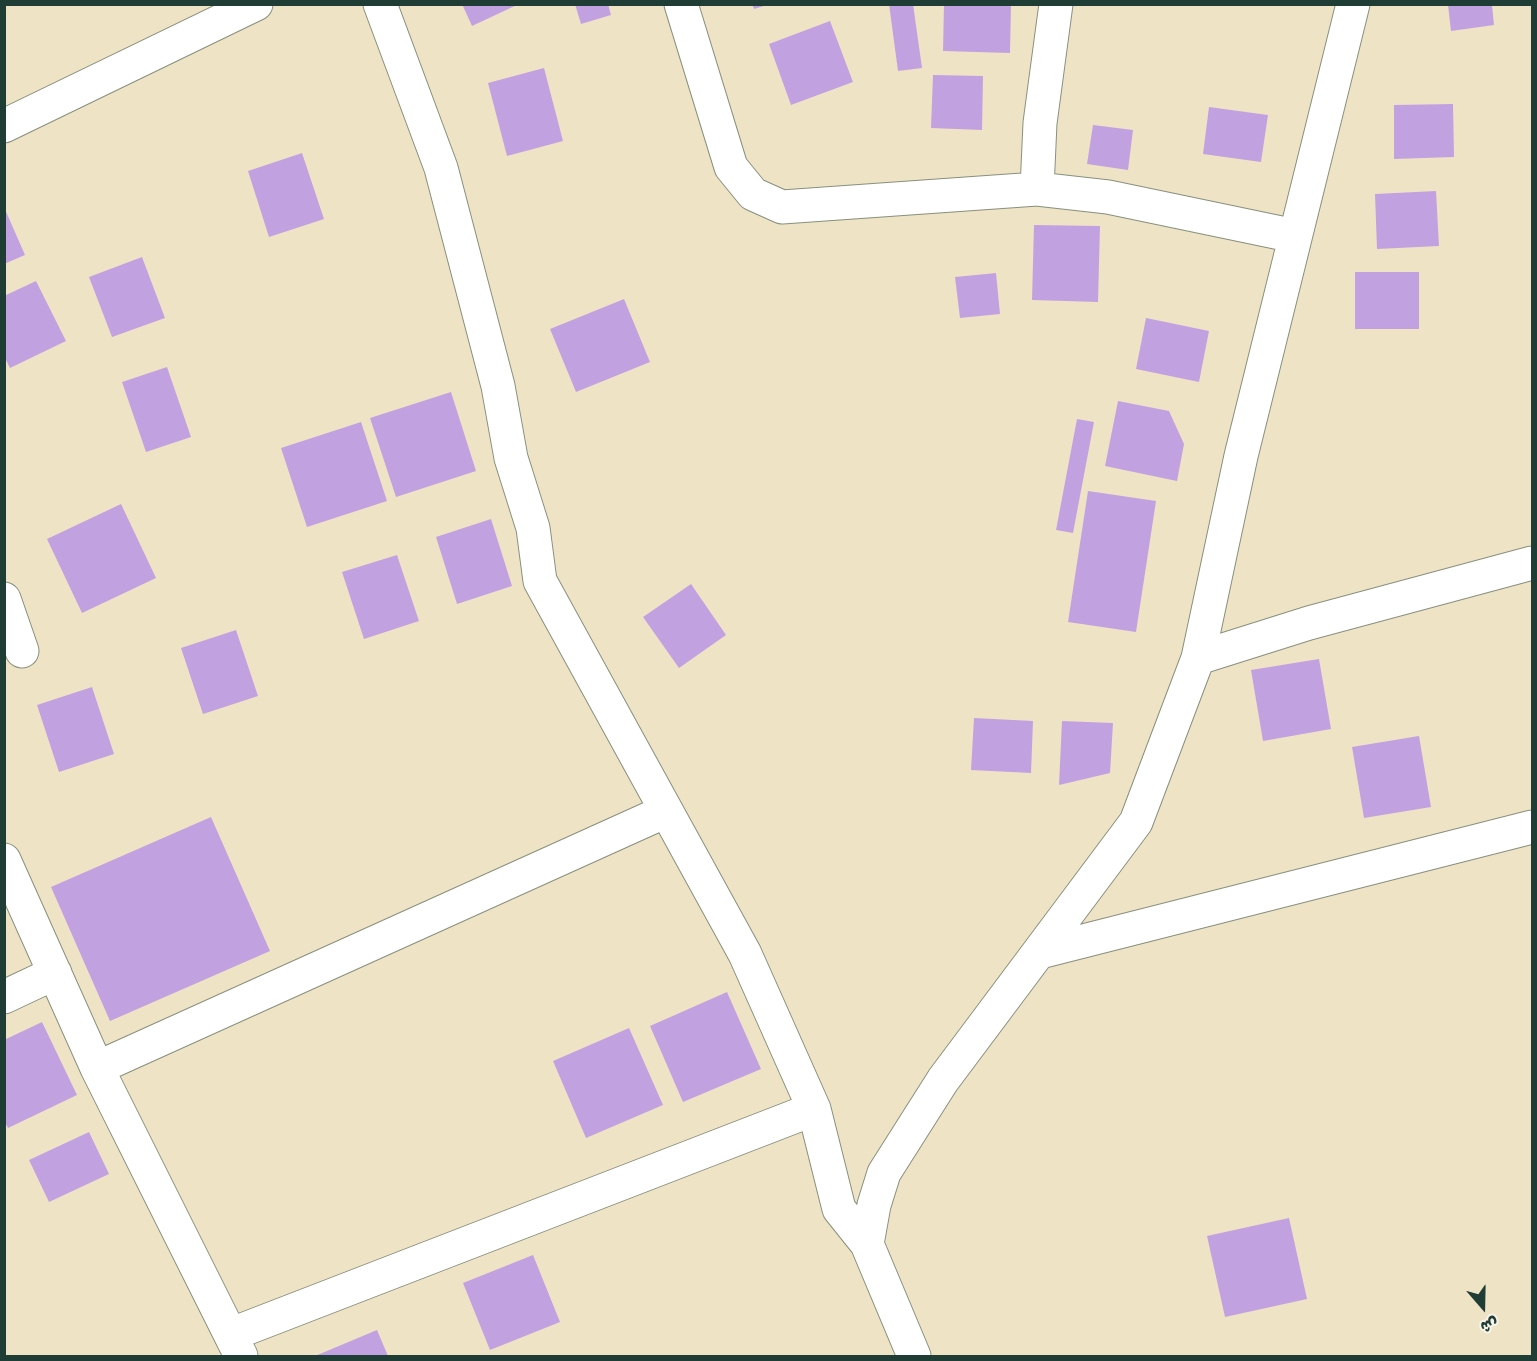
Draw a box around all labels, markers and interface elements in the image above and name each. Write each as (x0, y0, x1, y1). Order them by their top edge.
north arrow (1453, 1277, 1513, 1337)
text: ش (1477, 1312, 1501, 1337)

